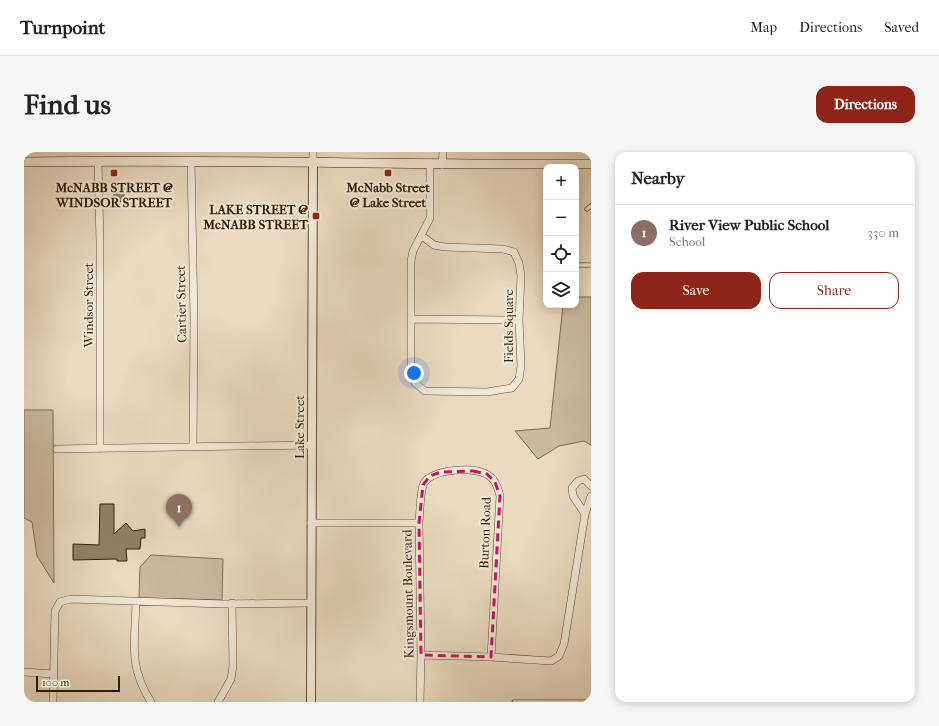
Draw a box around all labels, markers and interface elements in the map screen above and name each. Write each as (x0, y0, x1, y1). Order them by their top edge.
text: Turnpoint (20, 17, 105, 39)
text: Map (750, 19, 777, 36)
text: Directions (799, 19, 862, 36)
text: Saved (884, 19, 919, 36)
button: Directions (816, 86, 915, 123)
text: Find us (24, 88, 111, 121)
map controls (543, 164, 579, 308)
button: + (543, 164, 579, 200)
marker: McNABB STREET @ WINDSOR STREET (109, 168, 119, 178)
marker: McNabb Street @ Lake Street (383, 168, 393, 178)
text: Nearby (631, 168, 685, 188)
place label: McNABB STREET @ WINDSOR STREET (54, 180, 173, 210)
place label: McNabb Street @ Lake Street (345, 180, 430, 210)
button: − (543, 200, 579, 236)
place label: LAKE STREET @ McNABB STREET (202, 202, 309, 232)
marker: LAKE STREET @ McNABB STREET (311, 211, 321, 221)
text: River View Public School (669, 216, 829, 234)
text: 1 (642, 225, 646, 240)
text: 330 m (868, 225, 899, 240)
text: School (669, 234, 705, 249)
button: locate (543, 236, 579, 272)
street label: Windsor Street (81, 262, 96, 349)
street label: Cartier Street (173, 265, 189, 343)
button: layers (543, 272, 579, 308)
button: Save (631, 272, 761, 309)
button: Share (769, 272, 899, 309)
street label: Fields Square (501, 288, 516, 363)
your location (404, 363, 424, 383)
street label: Lake Street (292, 395, 307, 459)
pin: 1 (166, 494, 192, 527)
street label: Burton Road (476, 496, 494, 569)
street label: Kingsmount Boulevard (399, 528, 417, 659)
scale bar (36, 674, 120, 693)
text: 100 m (42, 676, 70, 689)

